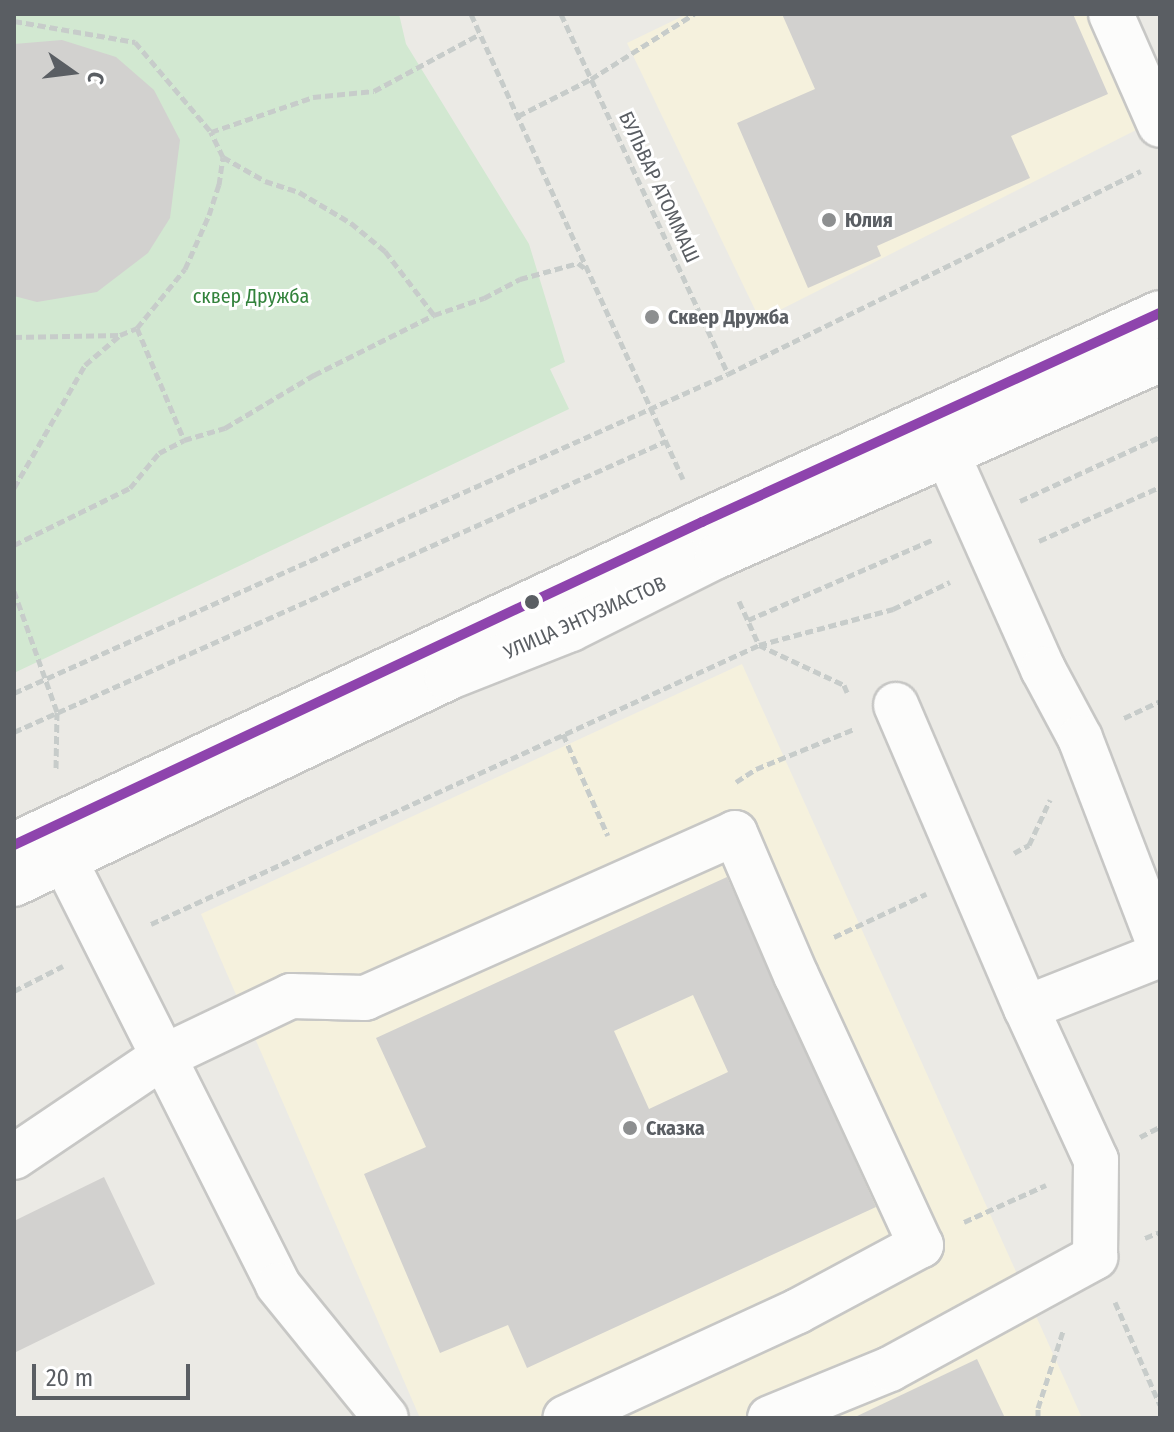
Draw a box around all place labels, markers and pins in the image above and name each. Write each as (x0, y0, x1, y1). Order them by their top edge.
place label: Юлия (845, 208, 893, 232)
marker: Юлия (820, 211, 838, 229)
place label: Сквер Дружба (668, 305, 789, 329)
marker: Сквер Дружба (643, 308, 661, 326)
unlabelled marker (524, 594, 540, 610)
place label: Сказка (646, 1116, 705, 1140)
marker: Сказка (621, 1119, 639, 1137)

